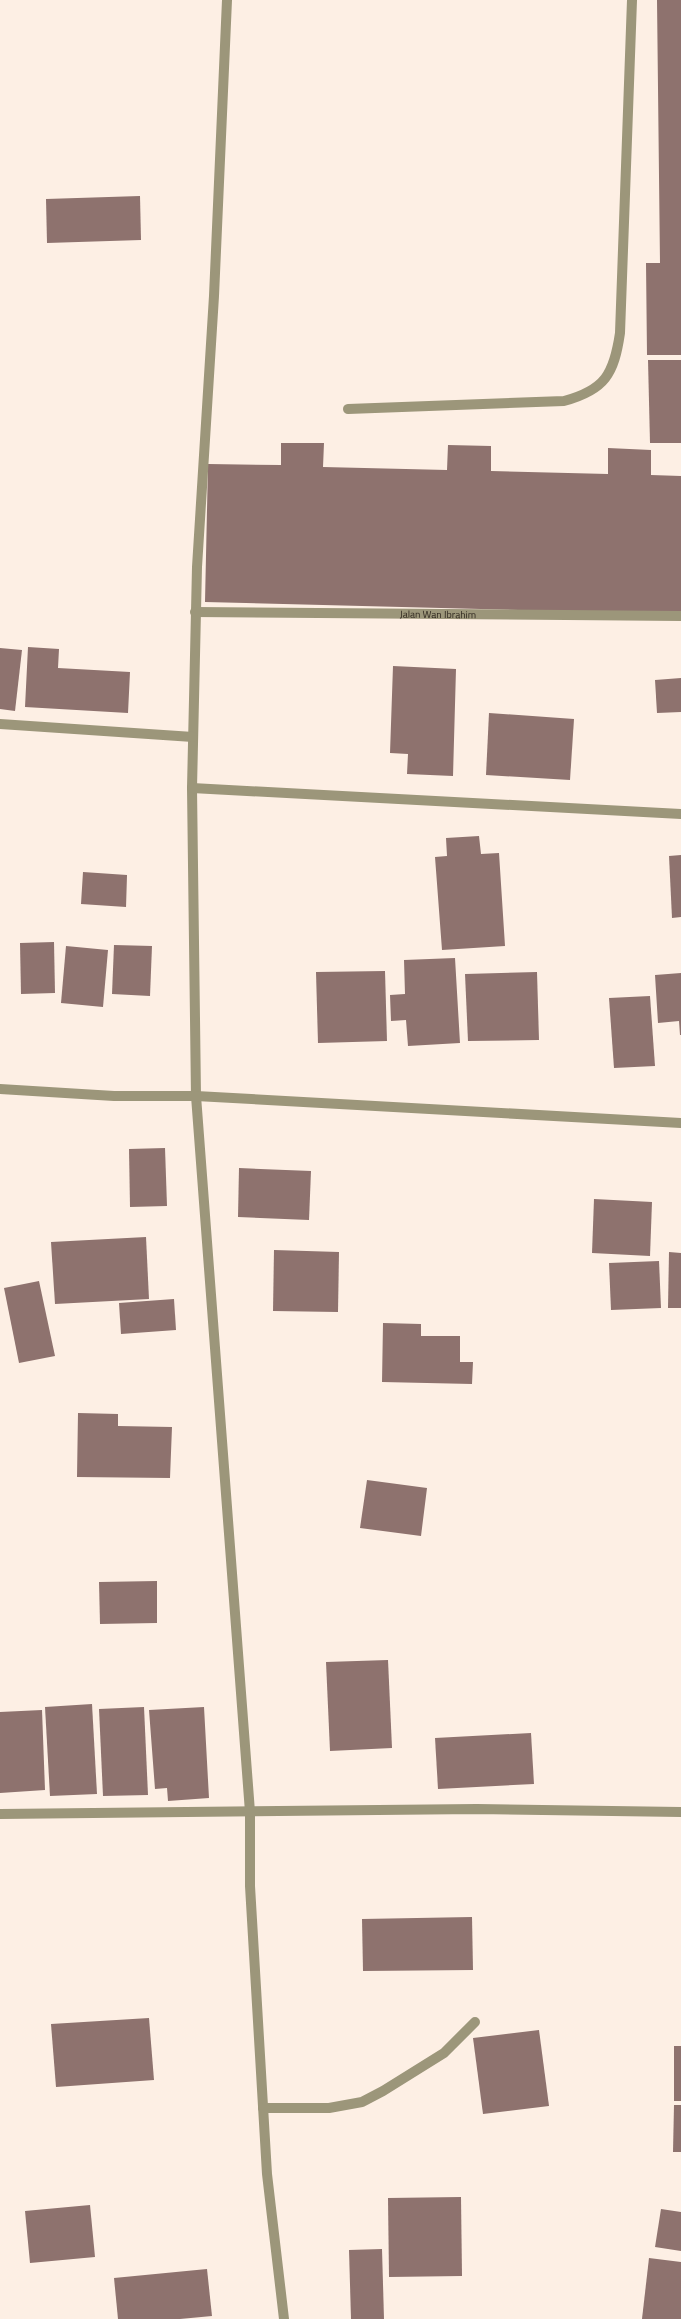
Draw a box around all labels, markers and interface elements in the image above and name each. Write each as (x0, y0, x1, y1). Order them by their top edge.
street label: Jalan Wan Ibrahim (400, 607, 476, 622)

